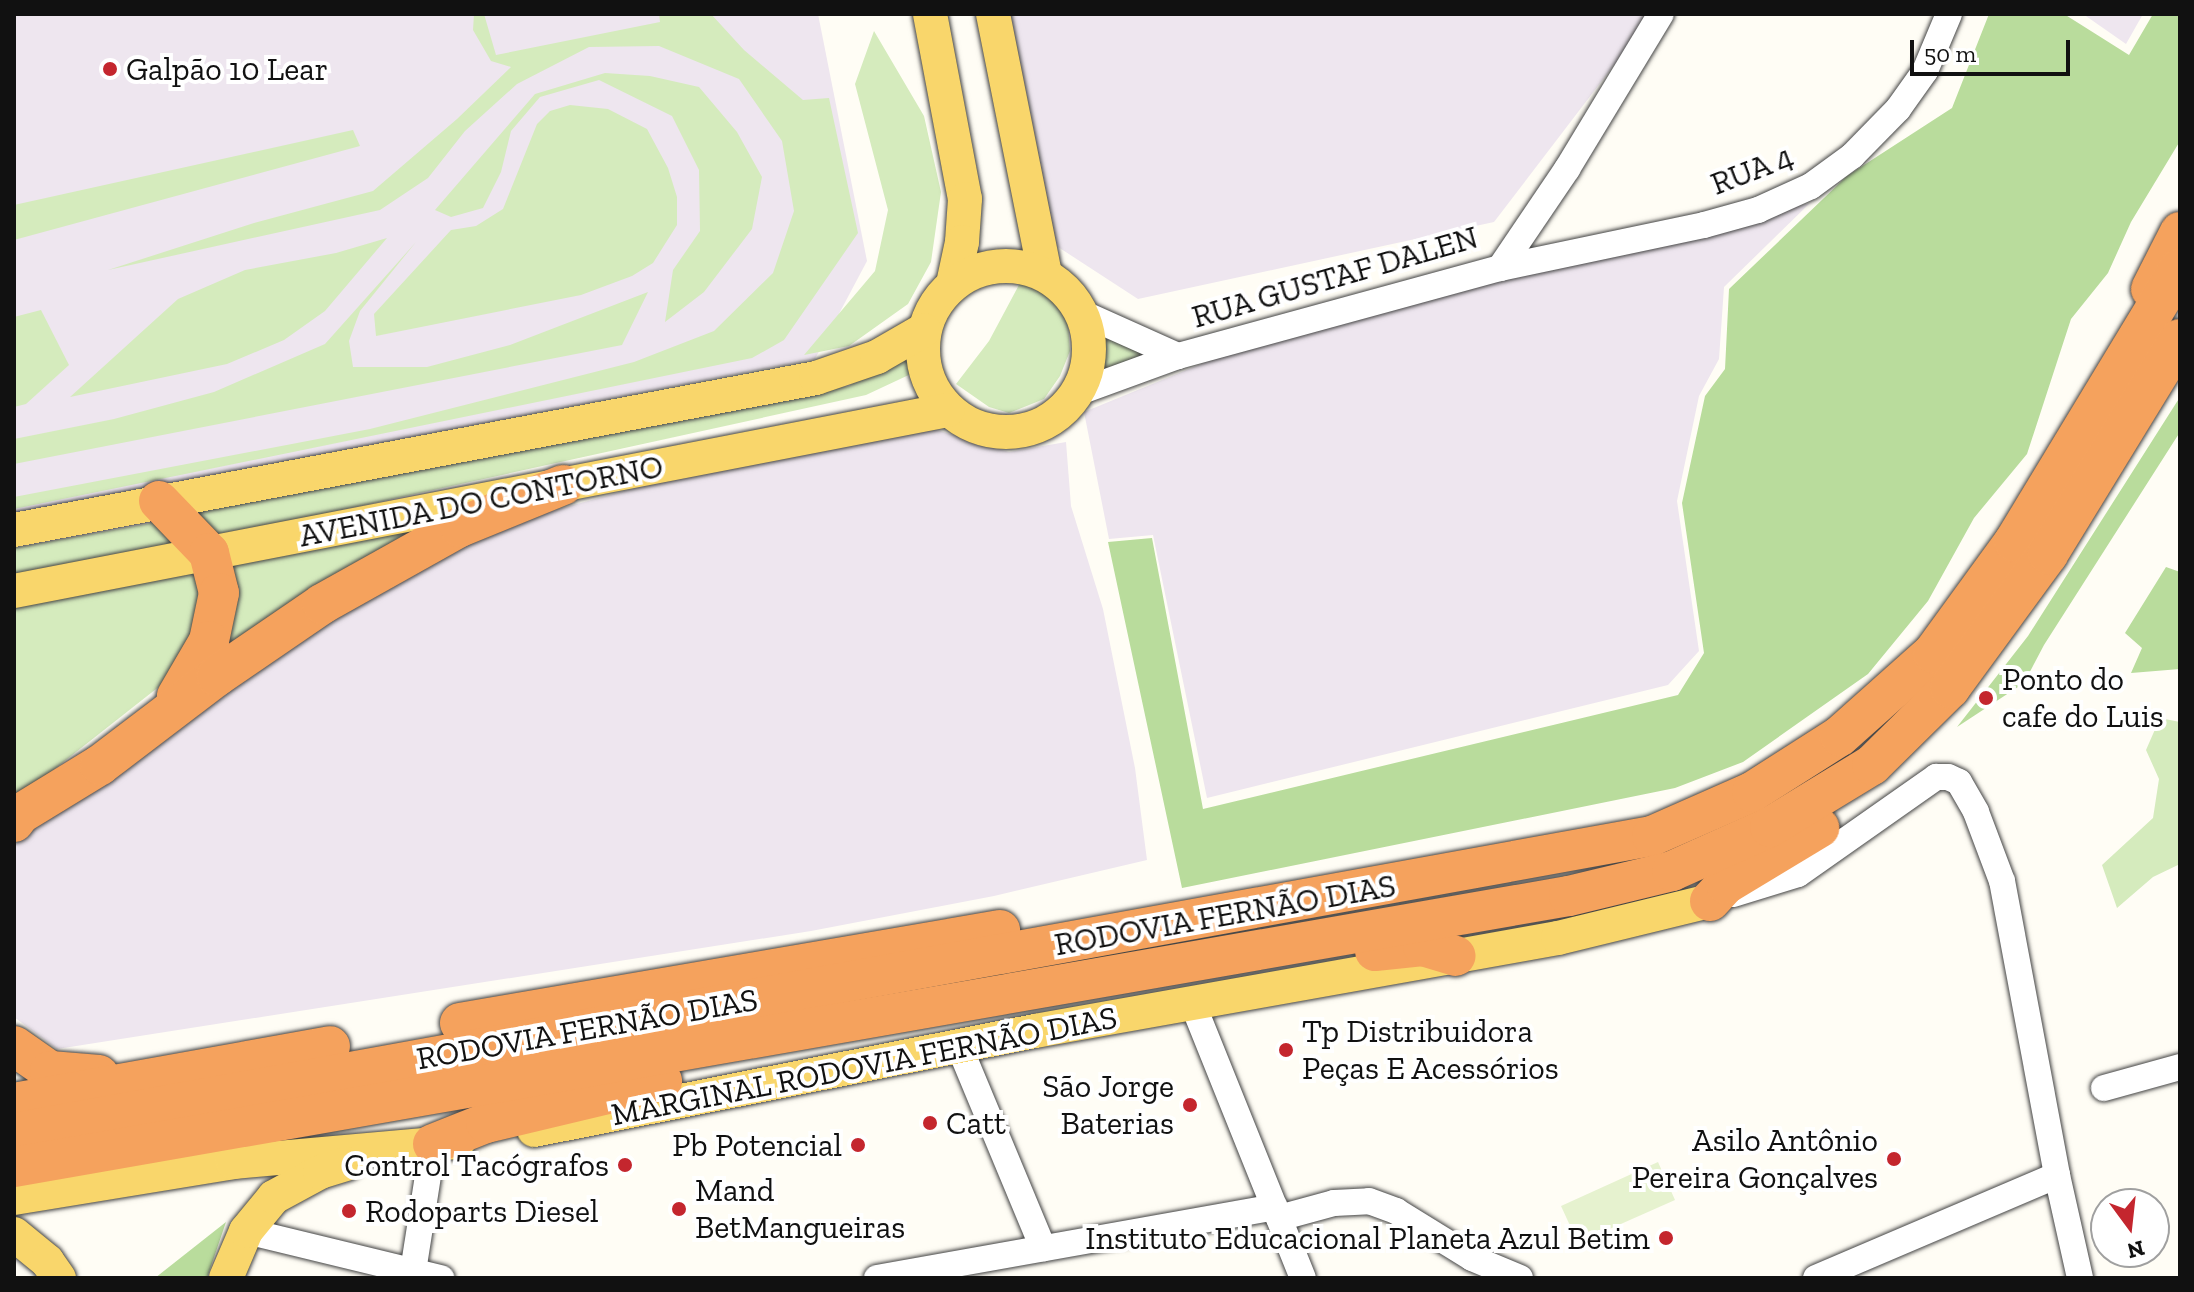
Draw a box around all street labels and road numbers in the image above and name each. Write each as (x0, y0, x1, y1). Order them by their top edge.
street label: RUA 4 (1705, 137, 1799, 203)
street label: RUA GUSTAF DALEN (1187, 218, 1483, 336)
street label: AVENIDA DO CONTORNO (295, 447, 667, 555)
street label: RODOVIA FERNÃO DIAS (1051, 866, 1399, 964)
street label: RODOVIA FERNÃO DIAS (413, 980, 761, 1078)
street label: MARGINAL RODOVIA FERNÃO DIAS (607, 998, 1121, 1134)

